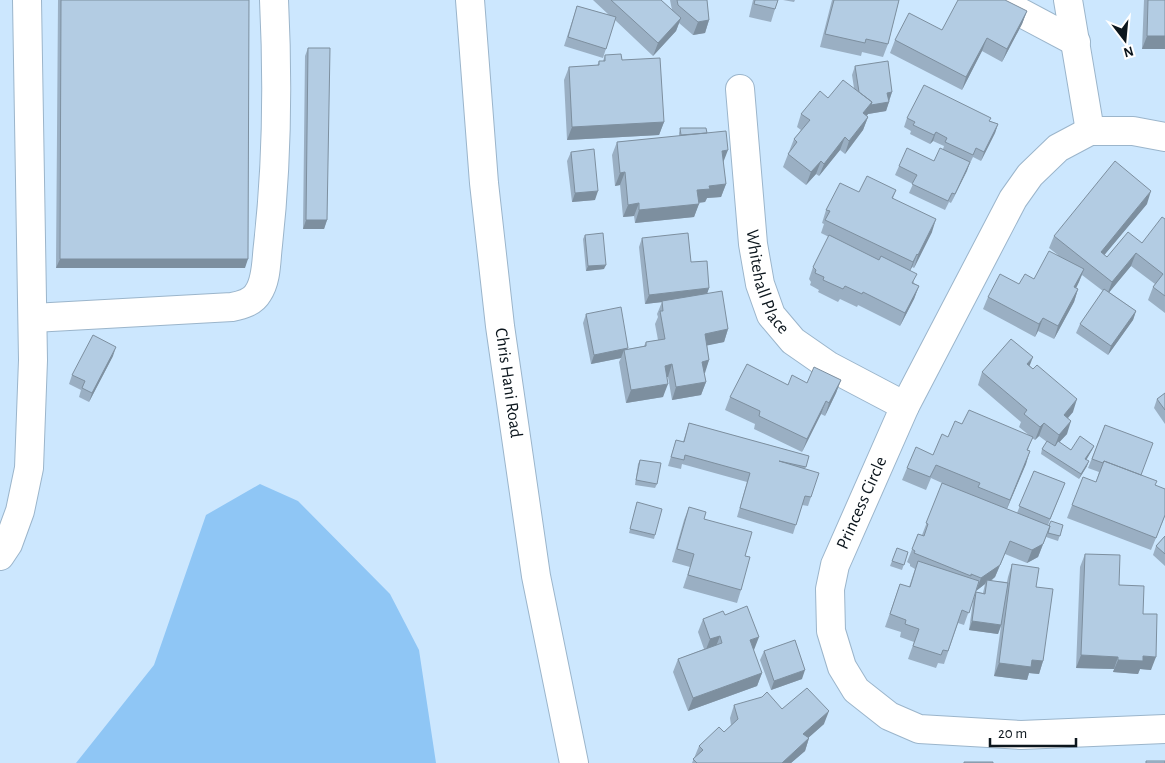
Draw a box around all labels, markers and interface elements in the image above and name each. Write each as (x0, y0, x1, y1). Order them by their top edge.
north arrow (1100, 15, 1150, 65)
text: N (1122, 43, 1135, 60)
street label: Whitehall Place (743, 229, 792, 338)
street label: Chris Hani Road (491, 327, 525, 439)
street label: Princess Circle (834, 454, 890, 552)
scale bar (990, 716, 1076, 748)
text: 20 m (998, 726, 1027, 741)

